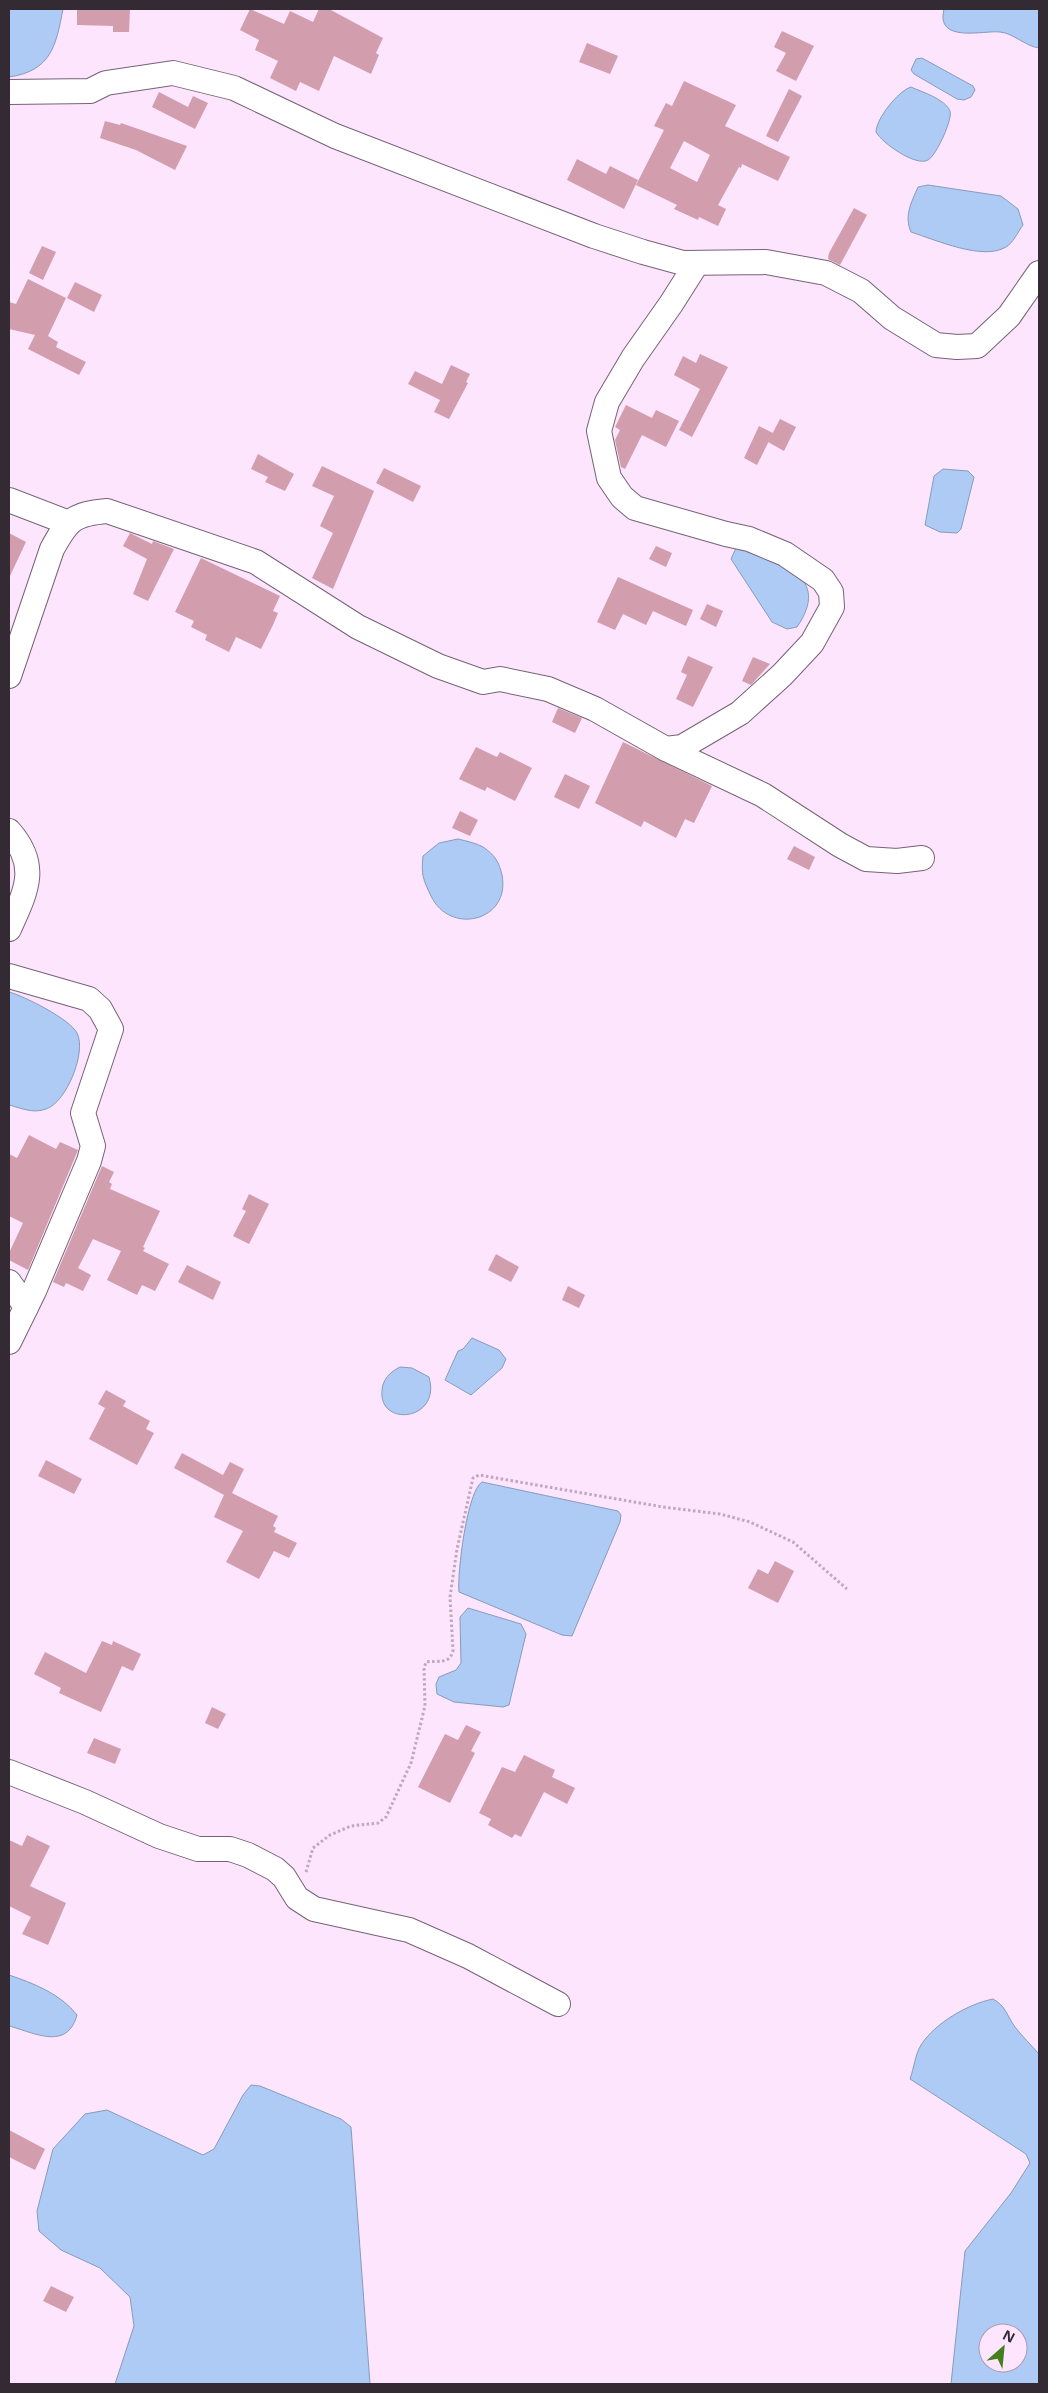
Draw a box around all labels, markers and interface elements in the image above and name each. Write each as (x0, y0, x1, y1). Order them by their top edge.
north arrow (978, 2323, 1028, 2373)
text: N (1000, 2325, 1019, 2347)

